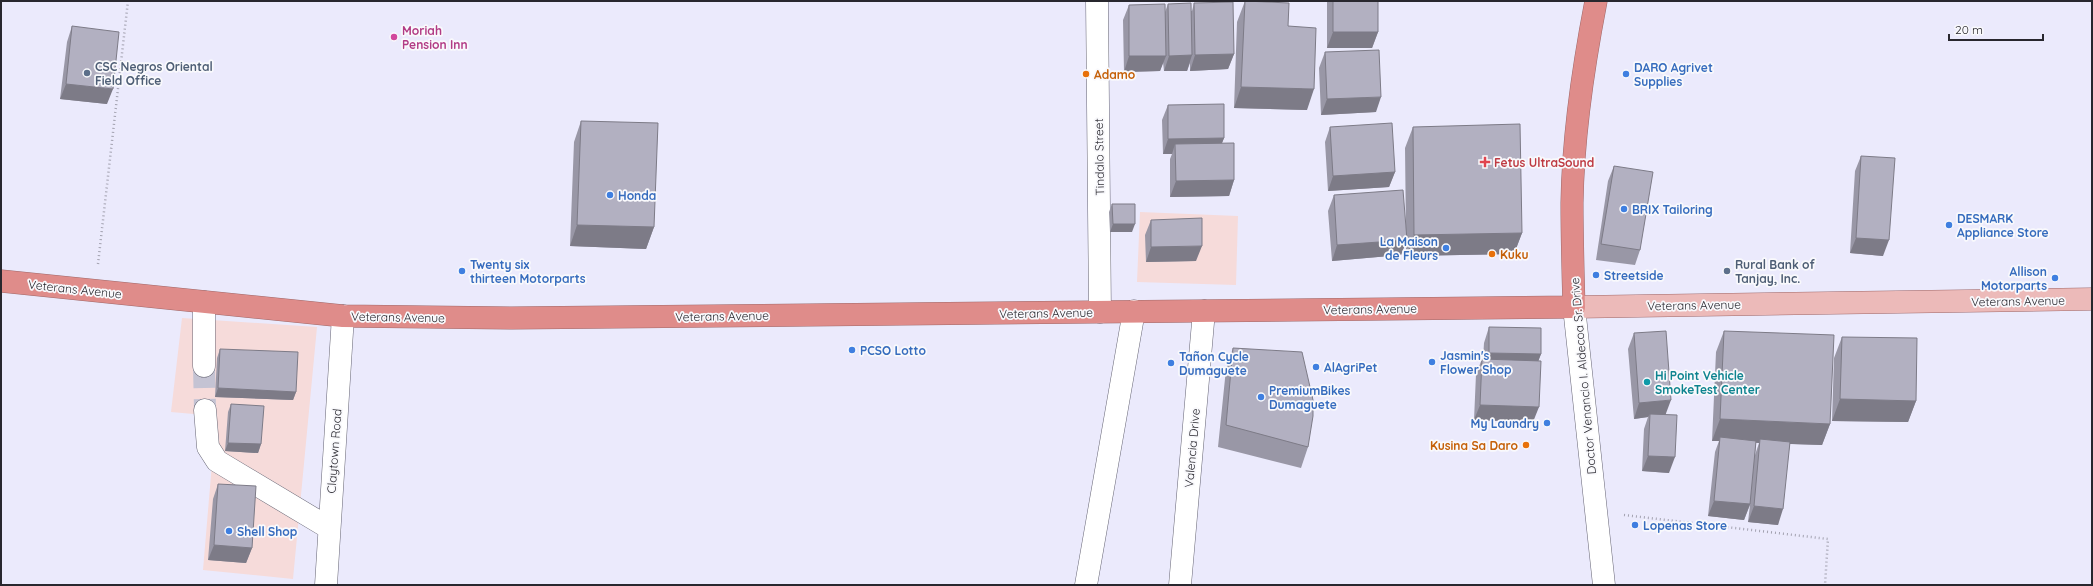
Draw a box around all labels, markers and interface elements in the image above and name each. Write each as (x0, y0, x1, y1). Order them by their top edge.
scale bar (1949, 16, 2043, 42)
text: 20 m (1955, 22, 1983, 37)
place label: Moriah Pension Inn (402, 23, 468, 52)
marker: Moriah Pension Inn (389, 32, 399, 42)
place label: CSC Negros Oriental Field Office (95, 59, 213, 88)
place label: DARO Agrivet Supplies (1634, 60, 1713, 89)
place label: Adamo (1094, 67, 1136, 82)
marker: CSC Negros Oriental Field Office (82, 68, 92, 78)
marker: Adamo (1081, 69, 1091, 79)
marker: DARO Agrivet Supplies (1621, 69, 1631, 79)
street label: Tindalo Street (1091, 118, 1107, 196)
place label: Fetus UltraSound (1494, 155, 1594, 170)
marker: Fetus UltraSound (1479, 156, 1491, 168)
place label: Honda (618, 188, 656, 203)
marker: Honda (605, 190, 615, 200)
place label: BRIX Tailoring (1632, 202, 1713, 217)
marker: BRIX Tailoring (1619, 204, 1629, 214)
place label: DESMARK Appliance Store (1957, 211, 2049, 240)
marker: DESMARK Appliance Store (1944, 220, 1954, 230)
place label: La Maison de Fleurs (1380, 234, 1438, 263)
marker: La Maison de Fleurs (1441, 243, 1451, 253)
place label: Kuku (1500, 247, 1529, 262)
marker: Kuku (1487, 249, 1497, 259)
place label: Twenty six thirteen Motorparts (470, 257, 586, 286)
place label: Rural Bank of Tanjay, Inc. (1735, 257, 1816, 286)
place label: Allison Motorparts (1981, 264, 2047, 293)
marker: Twenty six thirteen Motorparts (457, 266, 467, 276)
marker: Rural Bank of Tanjay, Inc. (1722, 266, 1732, 276)
place label: Streetside (1604, 268, 1664, 283)
marker: Streetside (1591, 270, 1601, 280)
marker: Allison Motorparts (2050, 273, 2060, 283)
street label: Veterans Avenue (28, 277, 123, 301)
street label: Doctor Venancio I. Aldecoa Sr. Drive (1567, 277, 1599, 475)
street label: Veterans Avenue (1971, 293, 2065, 309)
street label: Veterans Avenue (1647, 297, 1741, 313)
street label: Veterans Avenue (1323, 301, 1417, 317)
street label: Veterans Avenue (999, 305, 1093, 321)
street label: Veterans Avenue (675, 308, 769, 324)
street label: Veterans Avenue (351, 309, 445, 325)
place label: PCSO Lotto (860, 343, 926, 358)
marker: PCSO Lotto (847, 345, 857, 355)
place label: Jasmin's Flower Shop (1440, 348, 1512, 377)
place label: Tañon Cycle Dumaguete (1179, 349, 1249, 378)
marker: Jasmin's Flower Shop (1427, 357, 1437, 367)
marker: Tañon Cycle Dumaguete (1166, 358, 1176, 368)
place label: AlAgriPet (1324, 360, 1377, 375)
marker: AlAgriPet (1311, 362, 1321, 372)
place label: Hi Point Vehicle SmokeTest Center (1655, 368, 1760, 397)
marker: Hi Point Vehicle SmokeTest Center (1642, 377, 1652, 387)
place label: PremiumBikes Dumaguete (1269, 383, 1351, 412)
marker: PremiumBikes Dumaguete (1256, 392, 1266, 402)
street label: Valencia Drive (1181, 407, 1203, 488)
street label: Claytown Road (324, 408, 344, 494)
place label: My Laundry (1471, 416, 1539, 431)
marker: My Laundry (1542, 418, 1552, 428)
place label: Kusina Sa Daro (1430, 438, 1518, 453)
marker: Kusina Sa Daro (1521, 440, 1531, 450)
place label: Lopenas Store (1643, 518, 1727, 533)
marker: Lopenas Store (1630, 520, 1640, 530)
place label: Shell Shop (237, 524, 298, 539)
marker: Shell Shop (224, 526, 234, 536)

